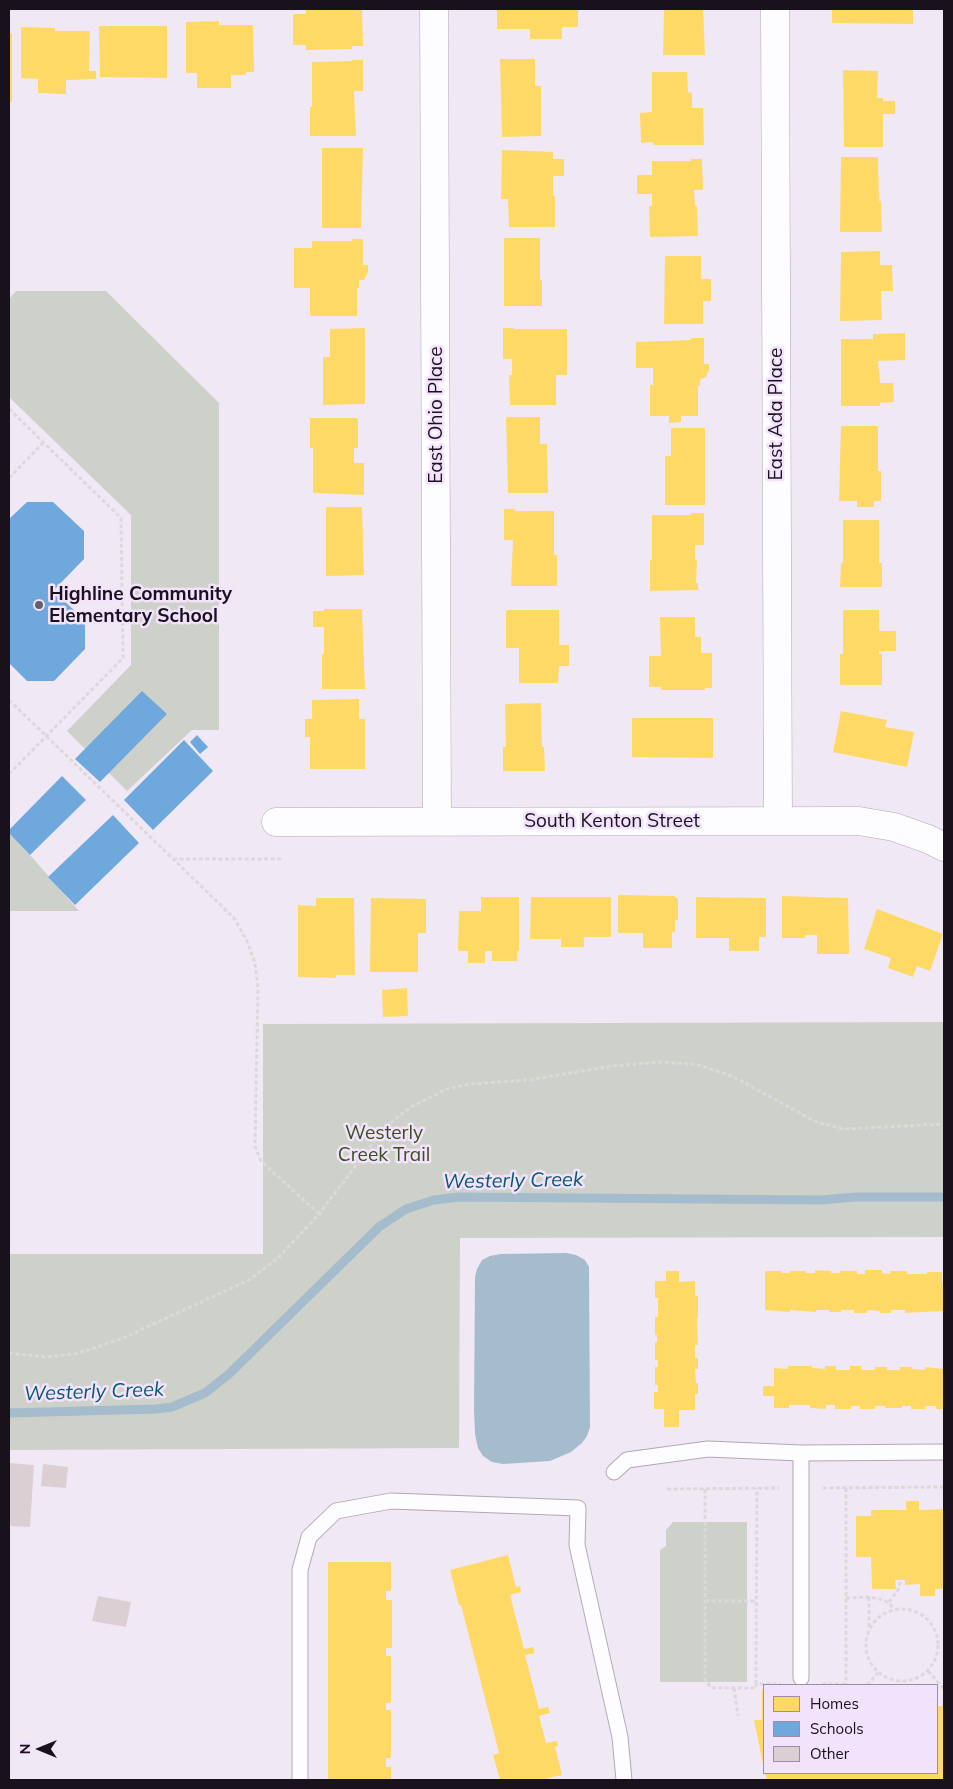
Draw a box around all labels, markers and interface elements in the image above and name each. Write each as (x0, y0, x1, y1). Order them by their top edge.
street label: East Ohio Place (425, 346, 447, 484)
street label: East Ada Place (765, 348, 787, 480)
place label: Highline Community Elementary School (49, 583, 232, 627)
marker: Highline Community Elementary School (33, 599, 45, 611)
street label: South Kenton Street (524, 810, 700, 832)
park label: Westerly Creek Trail (338, 1122, 430, 1166)
water label: Westerly Creek (443, 1168, 583, 1194)
water label: Westerly Creek (23, 1378, 165, 1406)
legend (763, 1684, 938, 1774)
text: Homes (810, 1694, 859, 1713)
text: Schools (810, 1719, 864, 1738)
north arrow (15, 1724, 65, 1774)
text: N (16, 1744, 34, 1754)
text: Other (810, 1744, 849, 1763)

